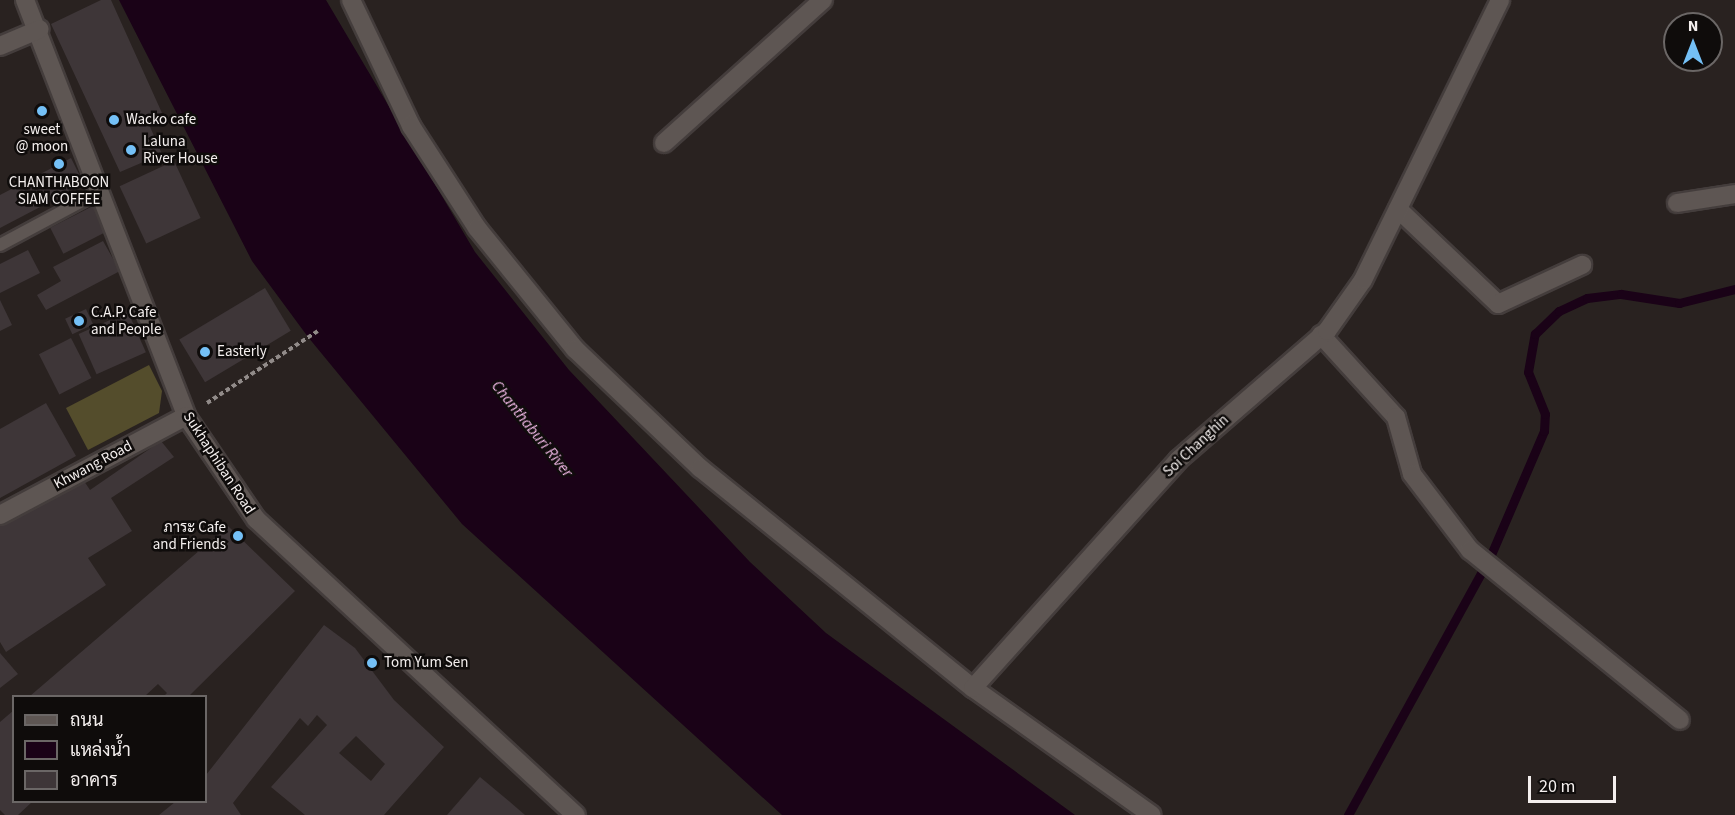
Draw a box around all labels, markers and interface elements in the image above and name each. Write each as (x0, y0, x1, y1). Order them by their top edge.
north arrow (1663, 12, 1723, 72)
text: N (1688, 15, 1698, 37)
marker: sweet @ moon (35, 104, 49, 118)
place label: Wacko cafe (126, 111, 196, 129)
marker: Wacko cafe (107, 113, 121, 127)
place label: sweet @ moon (16, 120, 68, 155)
place label: Laluna River House (143, 132, 218, 167)
marker: Laluna River House (124, 143, 138, 157)
marker: CHANTHABOON SIAM COFFEE (52, 157, 66, 171)
place label: CHANTHABOON SIAM COFFEE (9, 173, 109, 208)
place label: C.A.P. Cafe and People (91, 303, 161, 338)
marker: C.A.P. Cafe and People (72, 314, 86, 328)
place label: Easterly (217, 343, 267, 361)
marker: Easterly (198, 345, 212, 359)
water label: Chanthaburi River (487, 377, 577, 481)
street label: Sukhaphiban Road (179, 408, 259, 518)
street label: Soi Changhin (1160, 411, 1232, 481)
street label: Khwang Road (51, 437, 135, 493)
place label: ภาระ Cafe and Friends (153, 518, 226, 553)
marker: ภาระ Cafe and Friends (231, 529, 245, 543)
place label: Tom Yum Sen (384, 654, 468, 672)
marker: Tom Yum Sen (365, 656, 379, 670)
legend (12, 695, 207, 803)
text: ถนน (70, 708, 103, 733)
text: แหล่งน้ำ (70, 738, 131, 763)
scale bar (1531, 764, 1620, 802)
text: อาคาร (70, 768, 118, 793)
text: 20 m (1539, 774, 1575, 799)

